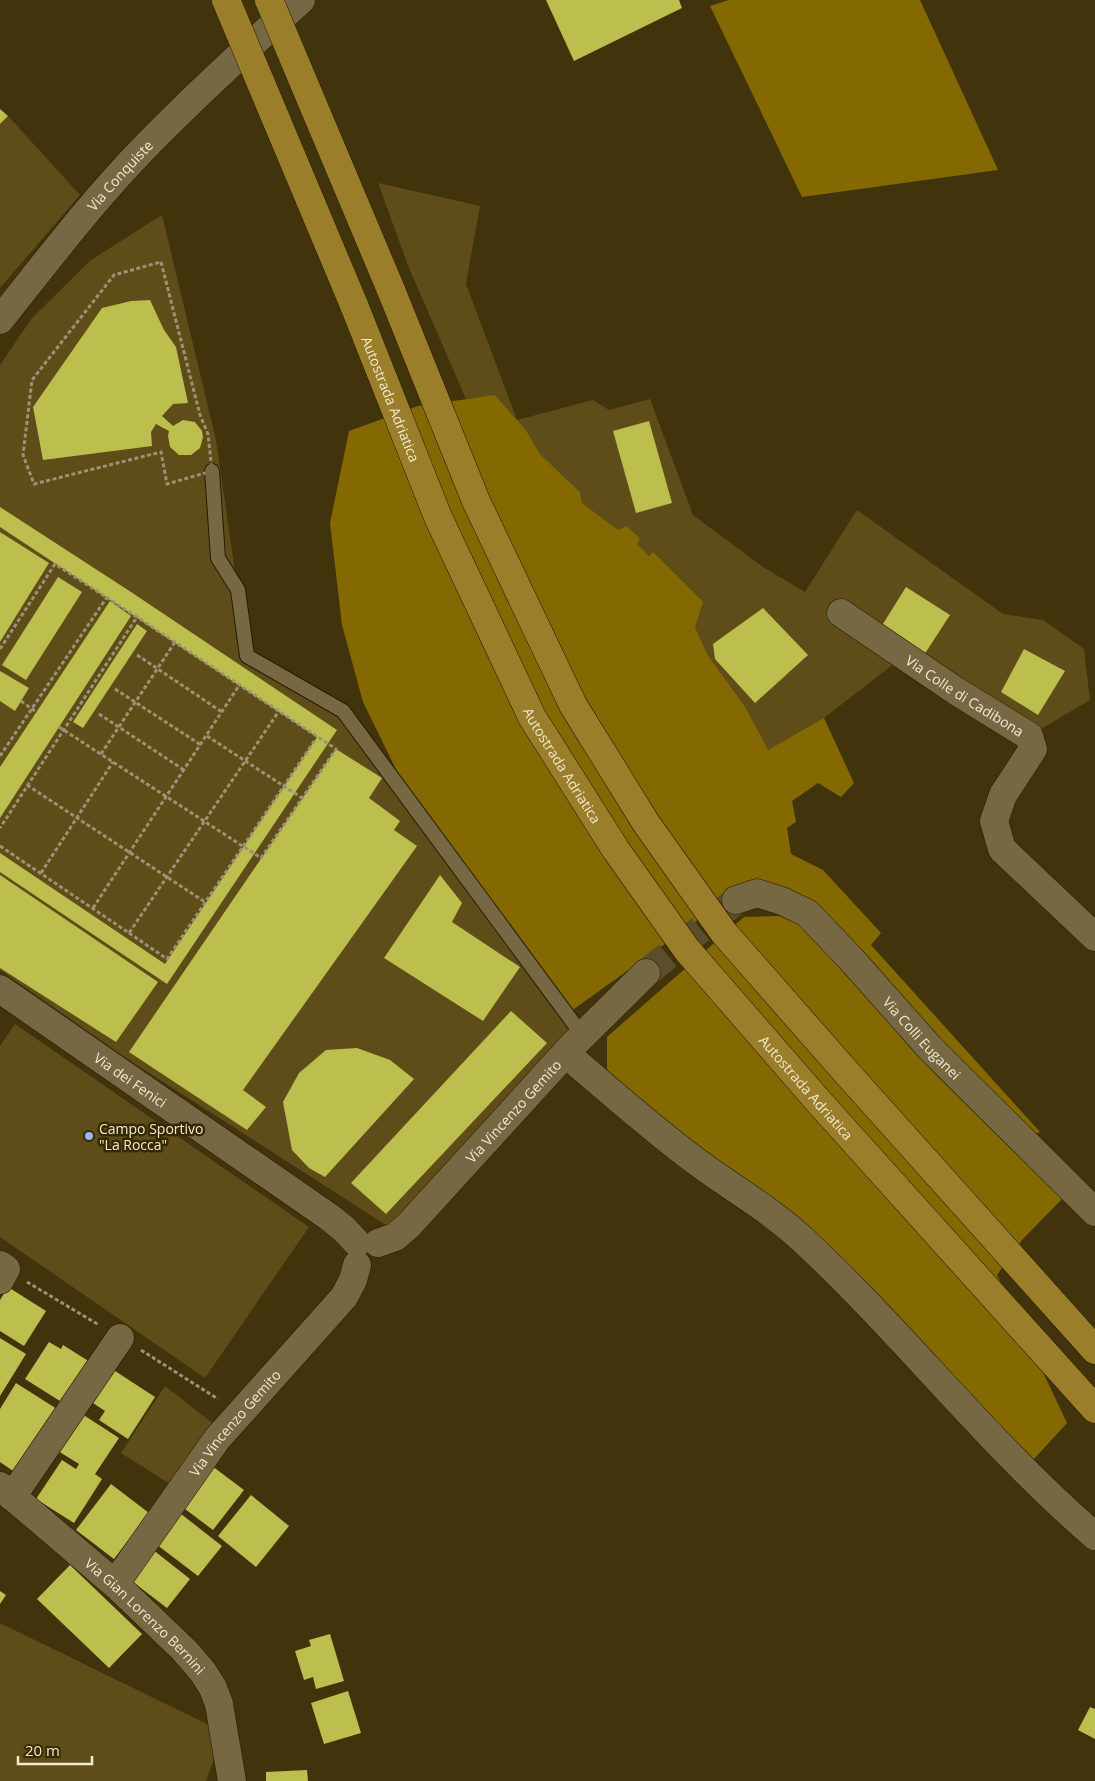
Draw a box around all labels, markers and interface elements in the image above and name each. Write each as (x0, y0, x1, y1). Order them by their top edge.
street label: Via Conquiste (82, 135, 157, 214)
street label: Autostrada Adriatica (358, 333, 425, 465)
street label: Via Colle di Cadibona (902, 650, 1028, 740)
street label: Autostrada Adriatica (519, 704, 606, 827)
street label: Via Colli Euganei (879, 992, 965, 1083)
street label: Autostrada Adriatica (755, 1031, 858, 1144)
street label: Via dei Fenici (91, 1048, 171, 1111)
street label: Via Vincenzo Gemito (461, 1055, 565, 1167)
place label: Campo Sportivo "La Rocca" (99, 1119, 204, 1154)
marker: Campo Sportivo "La Rocca" (83, 1130, 95, 1142)
street label: Via Vincenzo Gemito (184, 1365, 284, 1480)
street label: Via Gian Lorenzo Bernini (81, 1553, 210, 1678)
scale bar (18, 1734, 91, 1766)
text: 20 m (25, 1740, 60, 1760)

